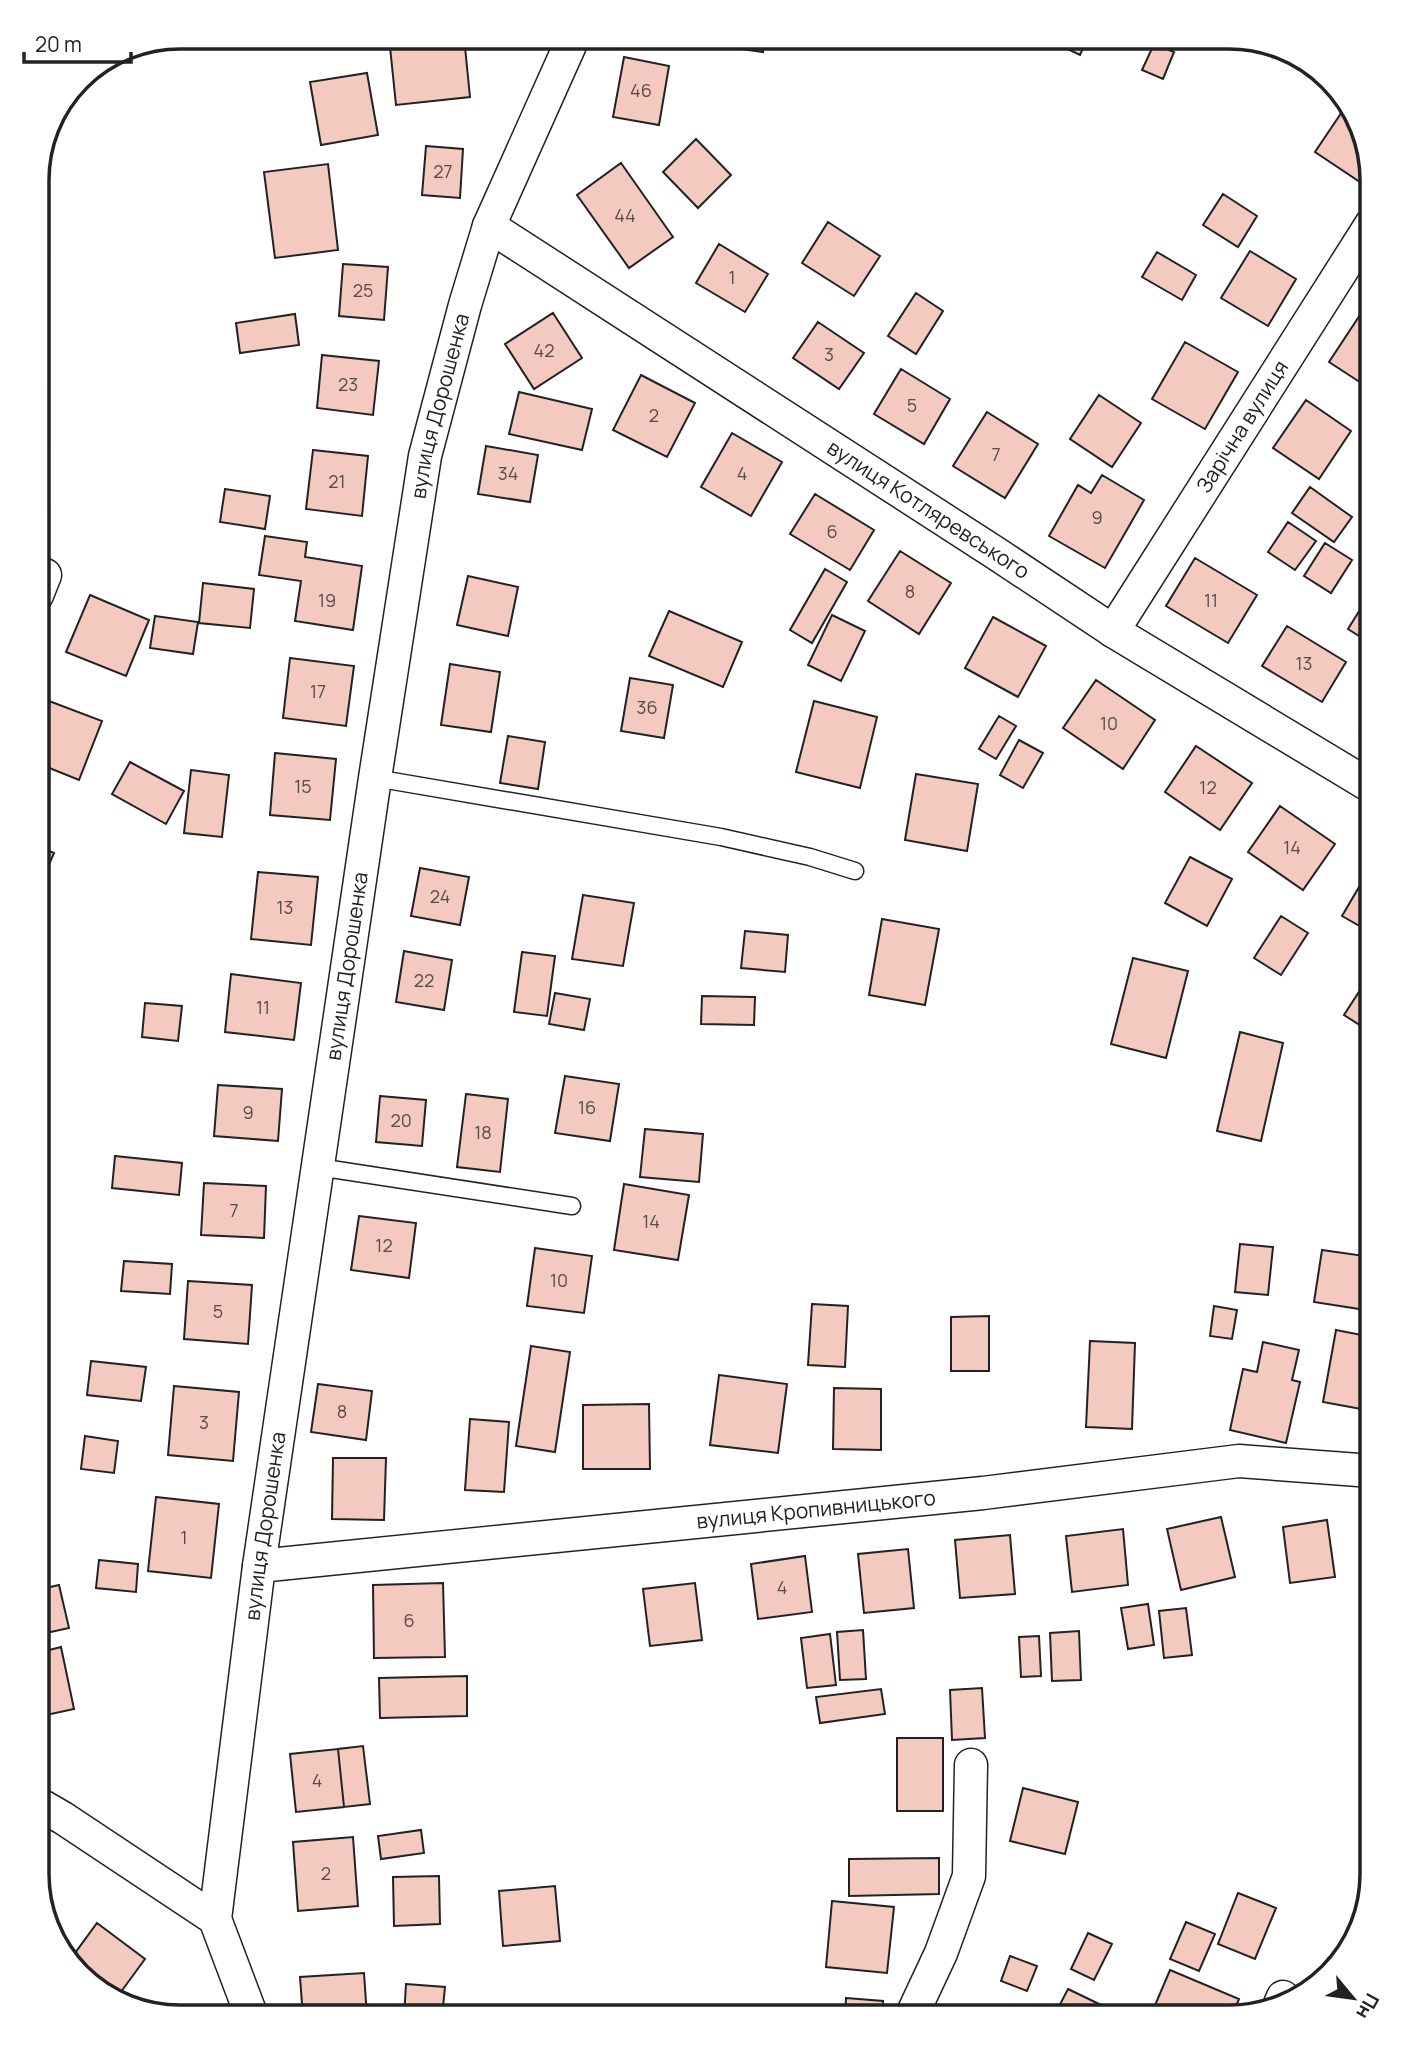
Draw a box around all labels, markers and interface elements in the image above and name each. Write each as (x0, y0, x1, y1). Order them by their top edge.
scale bar (24, 21, 131, 65)
text: 20 m (35, 30, 82, 58)
house number: 46 (630, 78, 652, 102)
house number: 27 (433, 159, 453, 183)
house number: 44 (614, 203, 636, 227)
house number: 1 (728, 265, 736, 289)
house number: 25 (353, 278, 373, 302)
street label: вулиця Дорошенка (404, 310, 475, 501)
house number: 42 (534, 338, 554, 362)
house number: 3 (824, 342, 834, 366)
street label: Зарічна вулиця (1189, 355, 1294, 498)
house number: 23 (338, 372, 358, 396)
house number: 5 (907, 393, 917, 417)
house number: 2 (649, 403, 659, 427)
street label: вулиця Котляревського (822, 433, 1036, 585)
house number: 7 (991, 442, 1001, 466)
house number: 34 (498, 461, 518, 485)
house number: 4 (737, 461, 747, 485)
house number: 21 (328, 469, 346, 493)
house number: 9 (1091, 505, 1103, 529)
house number: 6 (826, 519, 838, 543)
house number: 8 (905, 579, 915, 603)
house number: 19 (318, 588, 336, 612)
house number: 11 (1204, 588, 1218, 612)
house number: 13 (1296, 651, 1312, 675)
house number: 17 (310, 679, 326, 703)
house number: 36 (636, 695, 658, 719)
house number: 10 (1100, 711, 1118, 735)
house number: 15 (294, 774, 312, 798)
house number: 12 (1199, 775, 1217, 799)
house number: 14 (1283, 835, 1301, 859)
street label: вулиця Дорошенка (319, 870, 374, 1062)
house number: 24 (430, 884, 450, 908)
house number: 13 (277, 895, 293, 919)
house number: 22 (414, 968, 434, 992)
house number: 11 (256, 995, 270, 1019)
house number: 16 (578, 1095, 596, 1119)
house number: 9 (242, 1100, 254, 1124)
house number: 20 (390, 1108, 412, 1132)
house number: 18 (474, 1120, 492, 1144)
house number: 7 (229, 1198, 239, 1222)
house number: 14 (642, 1209, 660, 1233)
house number: 12 (375, 1233, 393, 1257)
house number: 10 (550, 1268, 568, 1292)
house number: 5 (213, 1299, 223, 1323)
house number: 8 (337, 1399, 347, 1423)
house number: 3 (199, 1410, 209, 1434)
street label: вулиця Дорошенка (237, 1430, 292, 1622)
street label: вулиця Кропивницького (695, 1483, 937, 1535)
house number: 1 (180, 1525, 188, 1549)
house number: 4 (777, 1575, 787, 1599)
house number: 6 (403, 1608, 415, 1632)
house number: 4 (312, 1768, 322, 1792)
house number: 2 (321, 1861, 331, 1885)
north arrow (1318, 1963, 1388, 2033)
text: Пн (1350, 1989, 1385, 2024)

